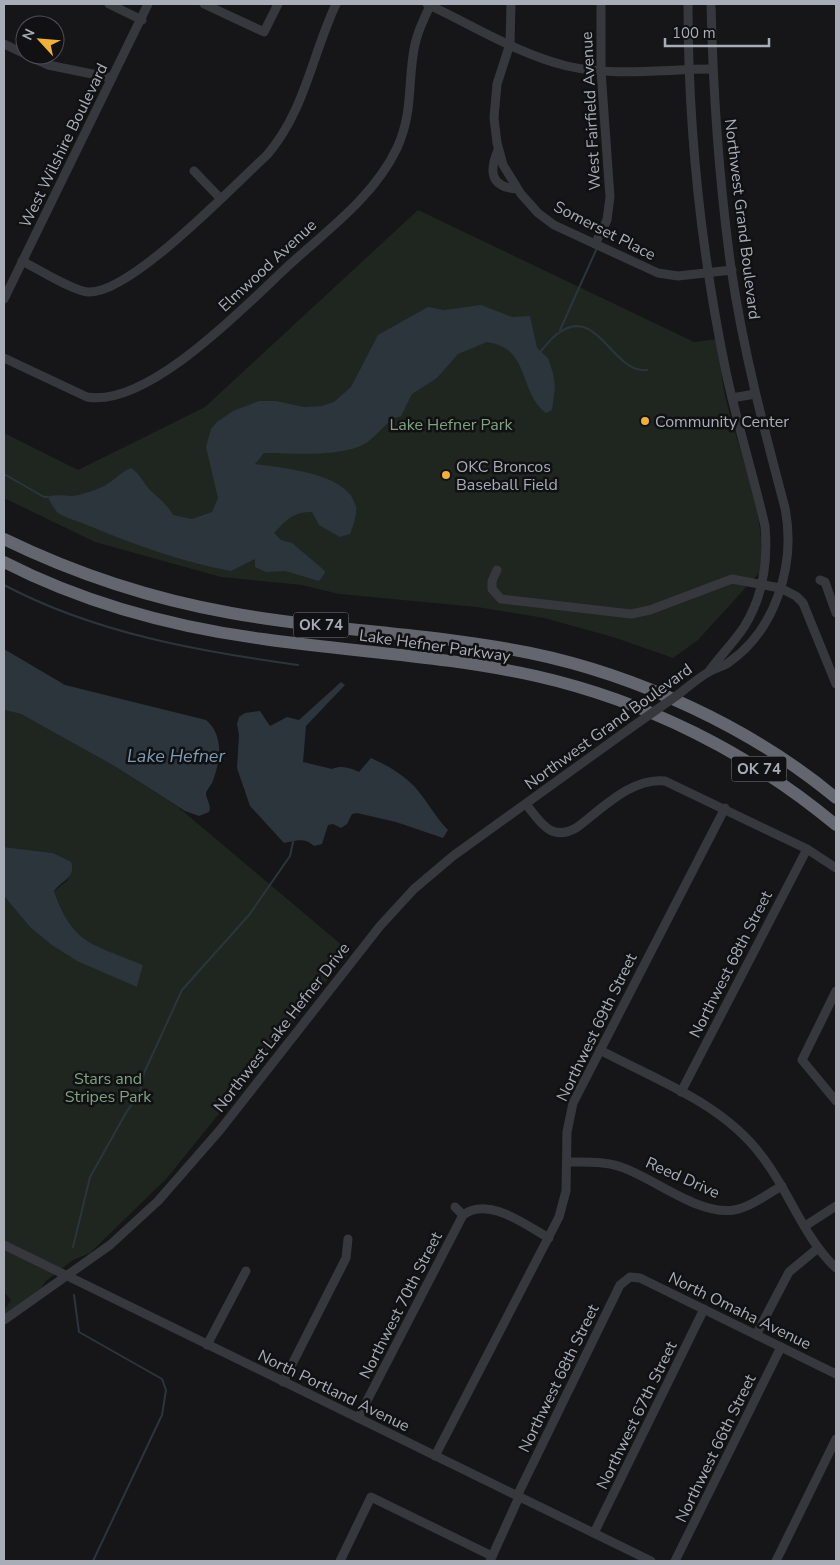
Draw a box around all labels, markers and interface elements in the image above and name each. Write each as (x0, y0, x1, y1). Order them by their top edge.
north arrow (15, 15, 65, 65)
scale bar (665, 15, 769, 47)
text: 100 m (672, 23, 716, 43)
text: N (18, 26, 40, 43)
street label: West Fairfield Avenue (576, 31, 606, 191)
street label: West Wilshire Boulevard (14, 59, 113, 231)
street label: Northwest Grand Boulevard (719, 117, 765, 321)
street label: Somerset Place (550, 196, 659, 266)
street label: Elmwood Avenue (214, 214, 322, 317)
place label: Community Center (655, 411, 789, 433)
park label: Lake Hefner Park (390, 414, 513, 436)
marker: Community Center (639, 415, 651, 427)
place label: OKC Broncos Baseball Field (456, 456, 558, 496)
marker: OKC Broncos Baseball Field (440, 469, 452, 481)
road number: OK 74 (294, 612, 348, 638)
street label: Lake Hefner Parkway (358, 624, 513, 668)
street label: Northwest Grand Boulevard (520, 658, 697, 795)
water label: Lake Hefner (127, 744, 225, 768)
road number: OK 74 (732, 756, 786, 782)
street label: Northwest 68th Street (684, 887, 778, 1042)
street label: Northwest Lake Hefner Drive (209, 938, 355, 1117)
street label: Northwest 69th Street (551, 949, 643, 1105)
park label: Stars and Stripes Park (65, 1068, 152, 1108)
street label: Reed Drive (642, 1152, 723, 1204)
street label: Northwest 70th Street (354, 1228, 448, 1383)
street label: North Omaha Avenue (665, 1267, 815, 1355)
street label: Northwest 68th Street (513, 1300, 605, 1456)
street label: Northwest 67th Street (591, 1337, 683, 1493)
street label: North Portland Avenue (254, 1345, 413, 1437)
street label: Northwest 66th Street (670, 1370, 762, 1526)

